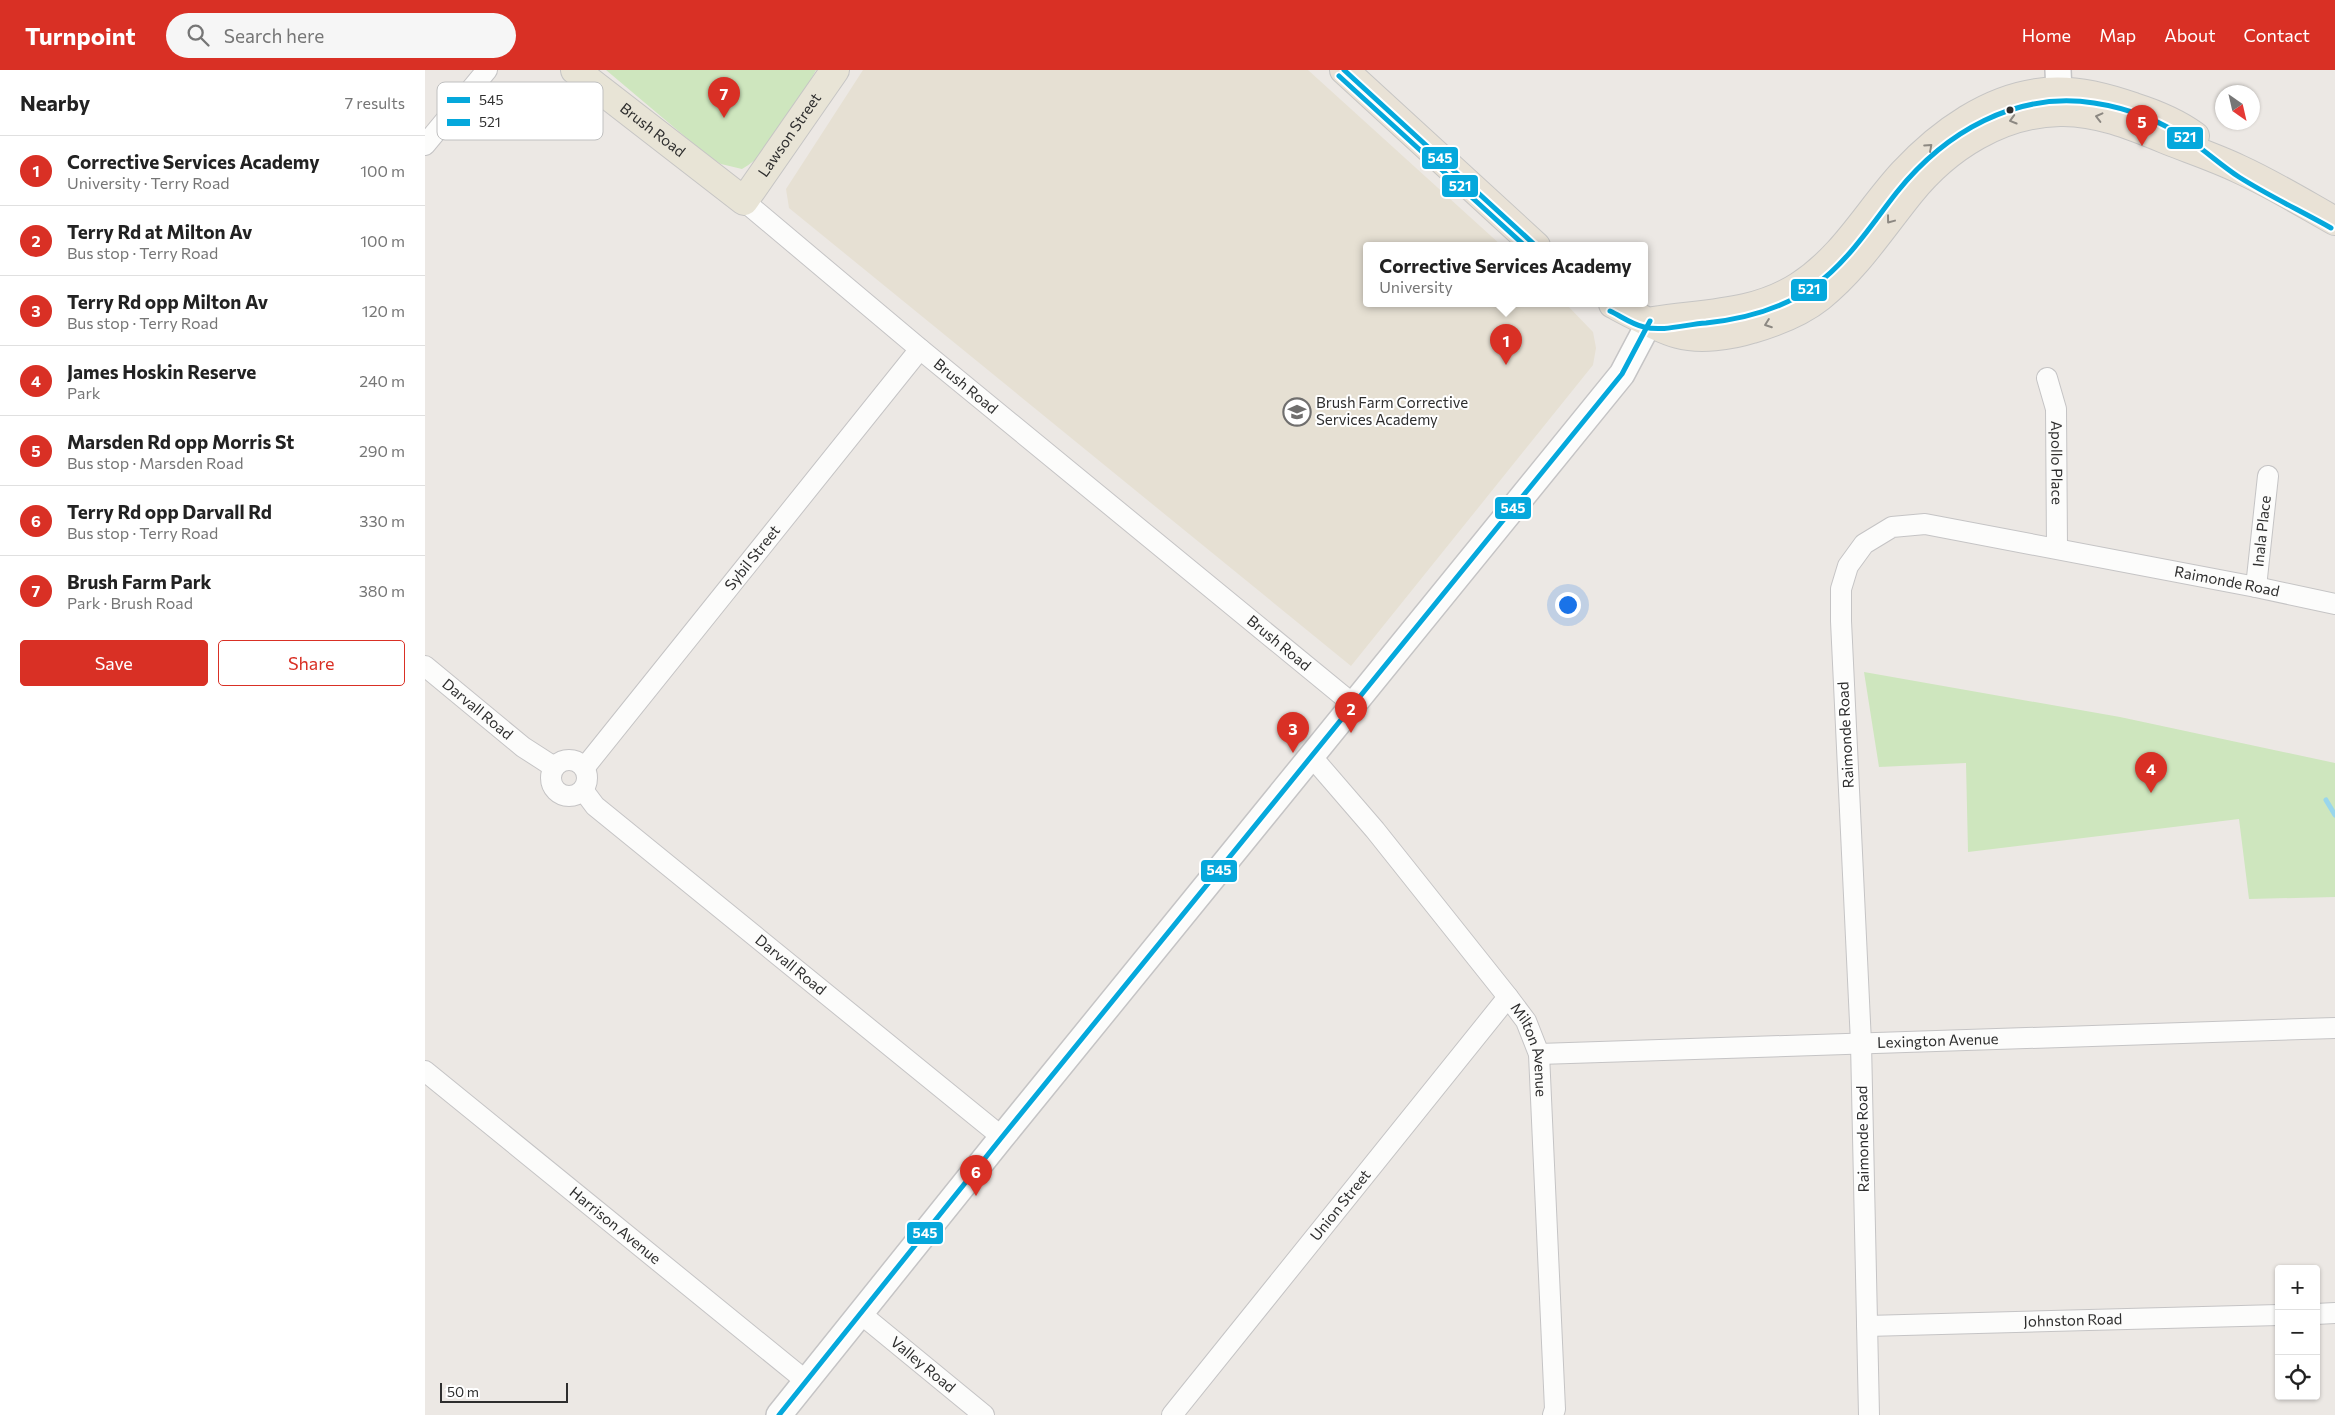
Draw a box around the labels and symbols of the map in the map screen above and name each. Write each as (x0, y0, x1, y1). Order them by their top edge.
pin: 7 (708, 77, 740, 118)
legend (437, 82, 603, 140)
north arrow (2215, 85, 2260, 130)
street label: Lawson Street (754, 89, 824, 180)
text: 545 (479, 91, 504, 108)
street label: Brush Road (617, 98, 689, 160)
unlabelled marker (2005, 105, 2015, 115)
pin: 5 (2126, 105, 2158, 146)
one-way arrow (2094, 112, 2103, 123)
text: 521 (479, 113, 501, 130)
one-way arrow (2010, 115, 2018, 125)
line badge: 521 (2166, 126, 2204, 150)
text: 521 (2174, 128, 2196, 145)
one-way arrow (1924, 144, 1933, 153)
line badge: 545 (1421, 146, 1459, 170)
text: 545 (1428, 149, 1452, 166)
line badge: 521 (1441, 174, 1479, 198)
text: 521 (1449, 177, 1471, 194)
one-way arrow (1887, 214, 1895, 223)
line badge: 521 (1790, 278, 1828, 302)
text: 521 (1798, 280, 1820, 297)
one-way arrow (1765, 318, 1773, 328)
pin: 1 (1490, 324, 1522, 365)
street label: Brush Road (931, 354, 1002, 417)
place label: Brush Farm Corrective Services Academy (1316, 393, 1468, 428)
school or university icon: Brush Farm Corrective Services Academy (1282, 397, 1312, 427)
street label: Apollo Place (2048, 421, 2067, 505)
street label: Inala Place (2248, 495, 2274, 568)
line badge: 545 (1494, 496, 1532, 520)
text: 545 (1501, 499, 1525, 516)
street label: Sybil Street (720, 521, 783, 593)
street label: Raimonde Road (2173, 562, 2281, 600)
your location (1555, 592, 1581, 618)
street label: Brush Road (1244, 611, 1315, 674)
street label: Darvall Road (439, 674, 517, 743)
street label: Raimonde Road (1833, 681, 1857, 789)
pin: 2 (1335, 692, 1367, 733)
pin: 3 (1277, 712, 1309, 753)
pin: 4 (2135, 752, 2167, 793)
line badge: 545 (1200, 859, 1238, 883)
text: 545 (1207, 861, 1231, 878)
street label: Darvall Road (752, 930, 830, 998)
street label: Milton Avenue (1507, 999, 1551, 1097)
street label: Lexington Avenue (1877, 1029, 1999, 1051)
street label: Raimonde Road (1852, 1085, 1872, 1193)
pin: 6 (960, 1155, 992, 1196)
street label: Union Street (1306, 1165, 1374, 1244)
street label: Harrison Avenue (566, 1182, 665, 1267)
line badge: 545 (906, 1221, 944, 1245)
text: 545 (913, 1224, 937, 1241)
street label: Johnston Road (2023, 1309, 2123, 1330)
street label: Valley Road (887, 1332, 959, 1396)
scale bar (440, 1380, 567, 1403)

